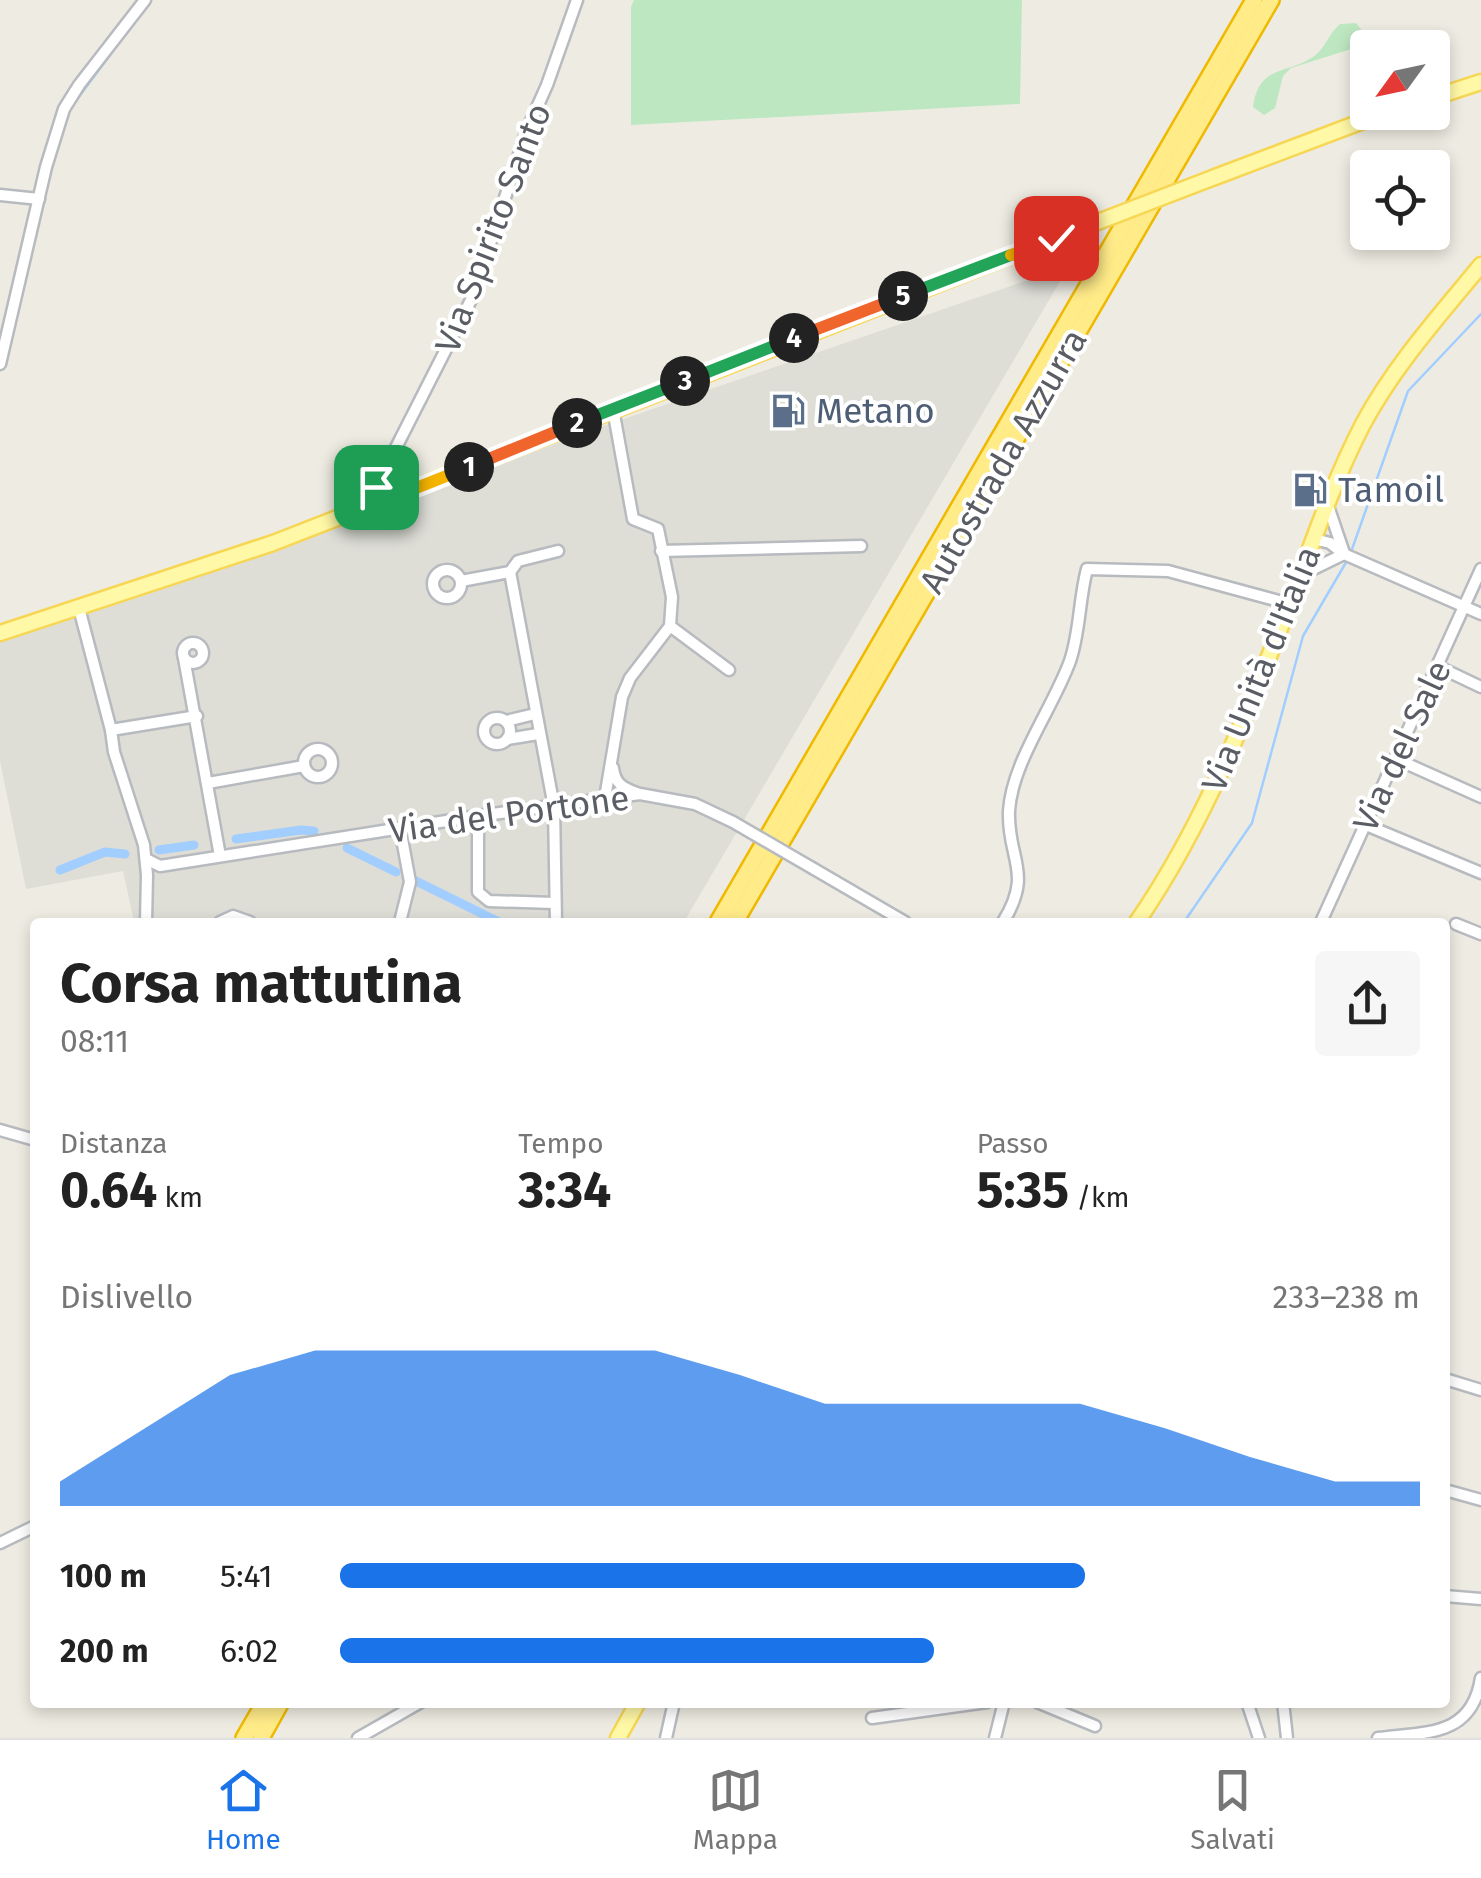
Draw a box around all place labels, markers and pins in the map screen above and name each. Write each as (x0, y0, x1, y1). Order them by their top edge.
pin (1014, 196, 1099, 281)
pin: 5 (878, 271, 928, 321)
pin: 4 (769, 313, 819, 363)
pin: 3 (660, 356, 710, 406)
place label: Metano (816, 390, 935, 432)
fuel station icon: Metano (769, 392, 807, 430)
pin: 2 (552, 398, 602, 448)
pin: 1 (444, 442, 494, 492)
pin (334, 445, 419, 530)
place label: Tamoil (1338, 469, 1444, 511)
fuel station icon: Tamoil (1291, 471, 1329, 509)

